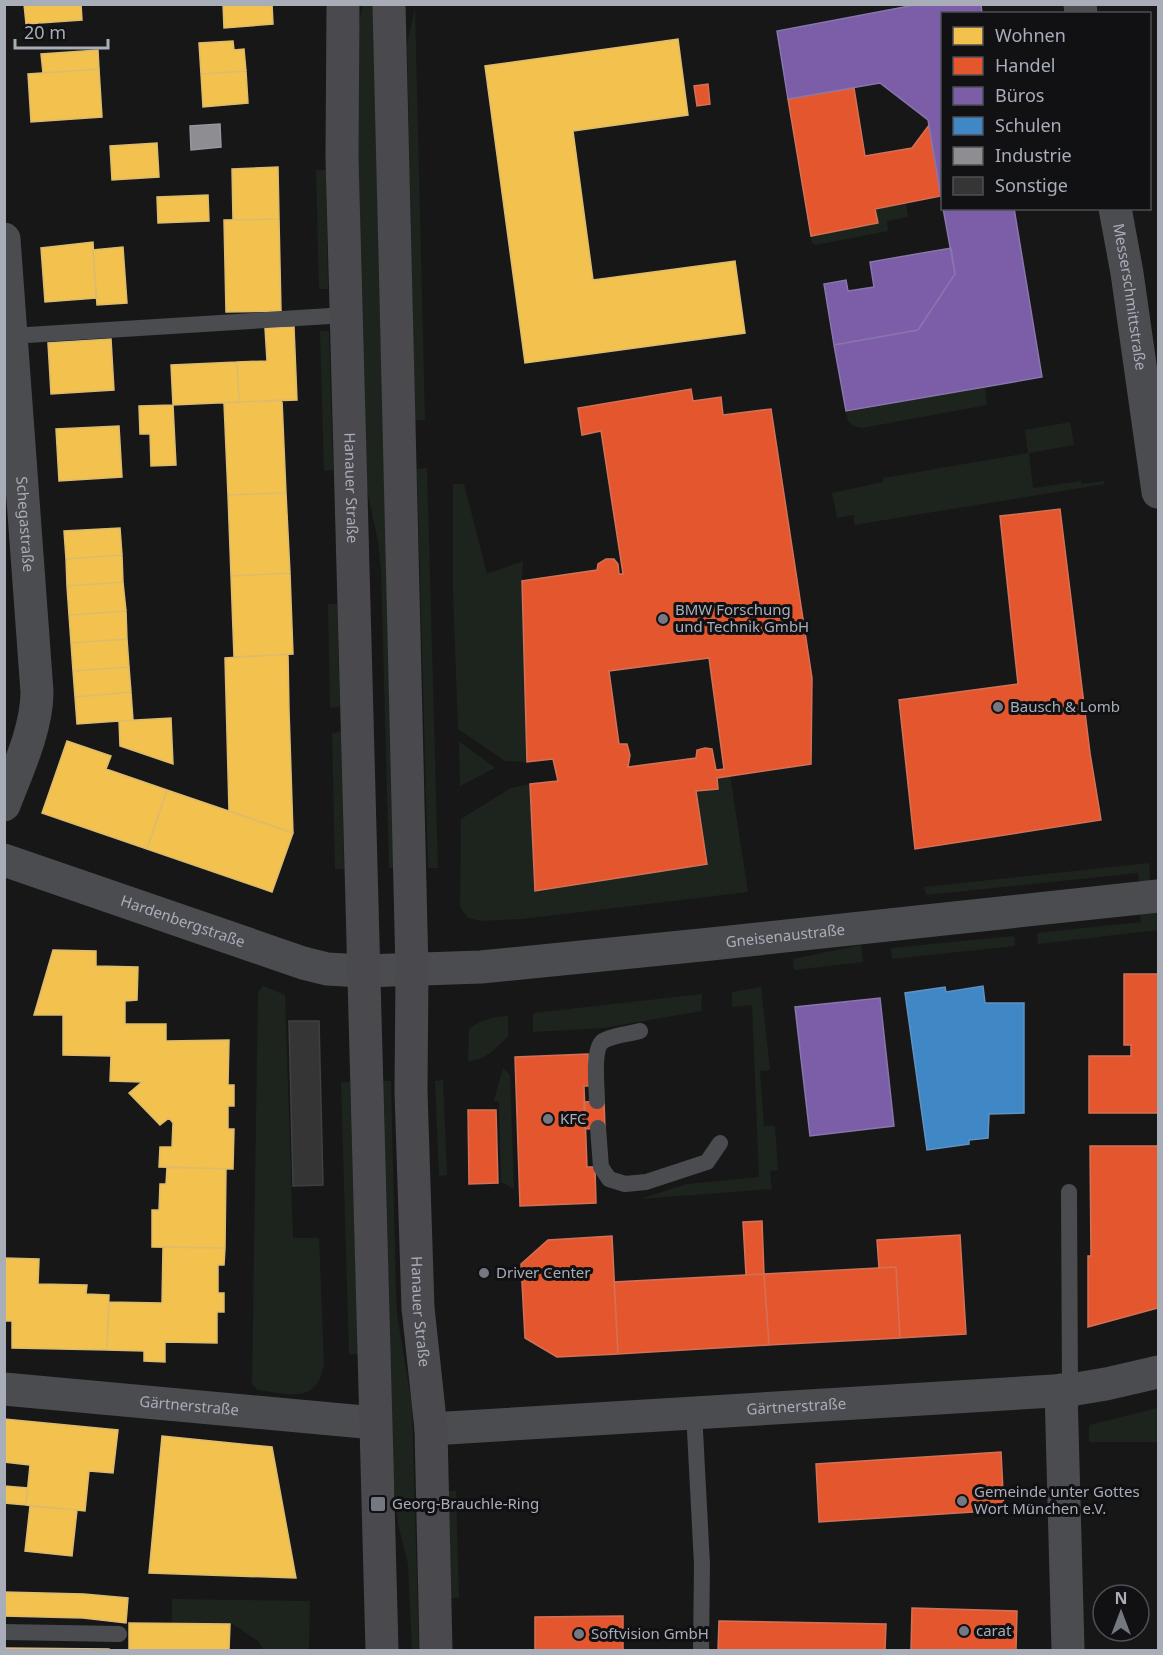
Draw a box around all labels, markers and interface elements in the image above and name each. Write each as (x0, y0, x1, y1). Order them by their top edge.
scale bar (15, 12, 108, 50)
legend (941, 12, 1151, 210)
text: 20 m (24, 20, 66, 44)
text: Wohnen (995, 23, 1066, 47)
text: Handel (995, 53, 1055, 77)
text: Büros (995, 83, 1044, 107)
text: Schulen (995, 113, 1062, 137)
text: Industrie (995, 143, 1072, 167)
text: Sonstige (995, 173, 1068, 197)
street label: Messerschmittstraße (1109, 222, 1152, 371)
street label: Hanauer Straße (340, 432, 363, 544)
street label: Schegastraße (12, 476, 39, 573)
place label: BMW Forschung und Technik GmbH (675, 599, 809, 636)
marker: BMW Forschung und Technik GmbH (656, 612, 670, 626)
place label: Bausch & Lomb (1010, 696, 1120, 716)
marker: Bausch & Lomb (991, 700, 1005, 714)
street label: Hardenbergstraße (118, 890, 248, 951)
street label: Gneisenaustraße (724, 919, 846, 951)
place label: KFC (560, 1108, 587, 1128)
marker: KFC (541, 1112, 555, 1126)
street label: Hanauer Straße (407, 1256, 435, 1368)
place label: Driver Center (496, 1262, 590, 1282)
marker: Driver Center (477, 1266, 491, 1280)
street label: Gärtnerstraße (139, 1390, 240, 1419)
street label: Gärtnerstraße (746, 1393, 847, 1419)
place label: Gemeinde unter Gottes Wort München e.V. (974, 1481, 1140, 1518)
place label: Georg-Brauchle-Ring (392, 1493, 539, 1513)
marker: Gemeinde unter Gottes Wort München e.V. (955, 1494, 969, 1508)
marker: Georg-Brauchle-Ring (369, 1495, 387, 1513)
north arrow (1091, 1583, 1151, 1643)
text: N (1114, 1587, 1128, 1609)
place label: carat (976, 1620, 1012, 1640)
place label: Softvision GmbH (591, 1623, 709, 1643)
marker: carat (957, 1624, 971, 1638)
marker: Softvision GmbH (572, 1627, 586, 1641)

